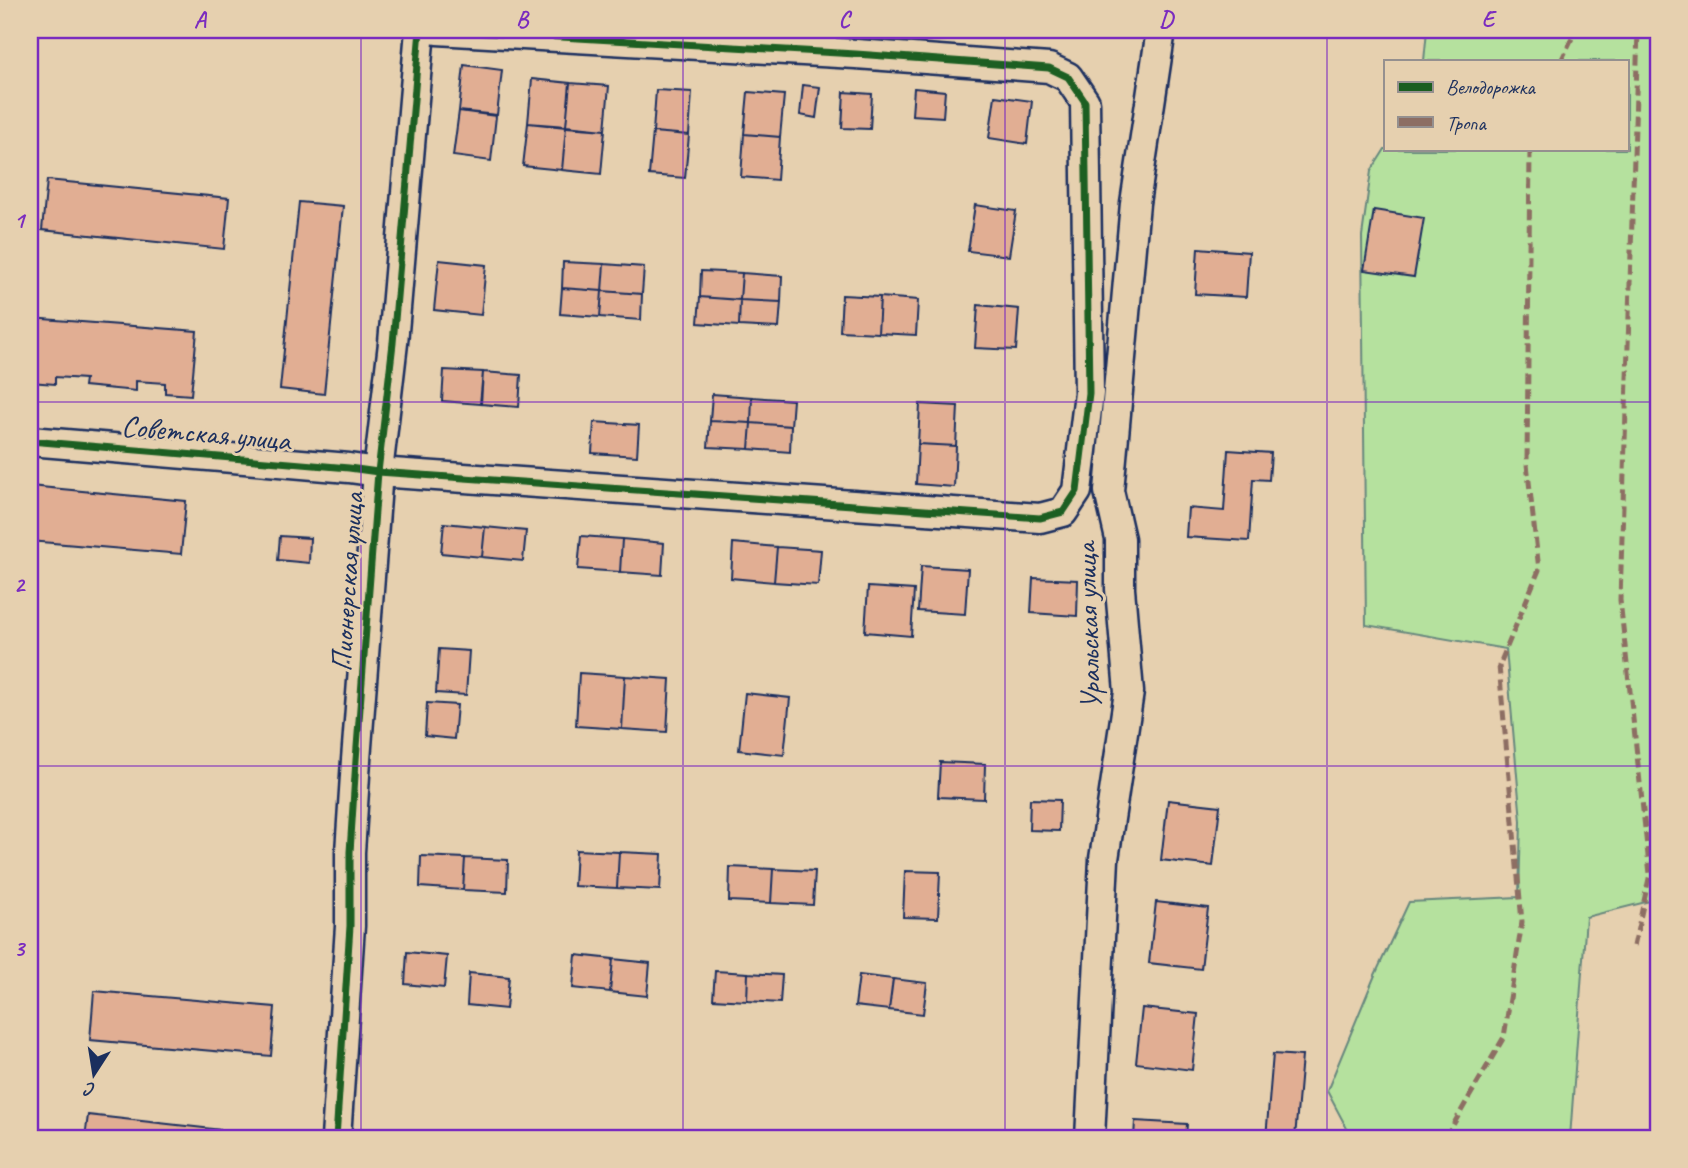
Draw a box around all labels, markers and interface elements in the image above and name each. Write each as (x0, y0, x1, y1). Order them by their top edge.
text: A (194, 5, 208, 34)
text: B (516, 5, 530, 34)
text: C (839, 5, 853, 34)
text: D (1159, 5, 1175, 34)
text: E (1482, 5, 1498, 34)
legend (1384, 60, 1628, 150)
text: Велодорожка (1446, 74, 1536, 100)
text: Тропа (1446, 110, 1487, 136)
text: 1 (14, 206, 27, 235)
street label: Советская улица (120, 407, 294, 459)
street label: Пионерская улица (322, 489, 372, 673)
street label: Уральская улица (1066, 539, 1110, 710)
text: 2 (14, 570, 27, 599)
text: 3 (14, 934, 27, 963)
north arrow (60, 1038, 130, 1108)
text: С (81, 1076, 98, 1102)

